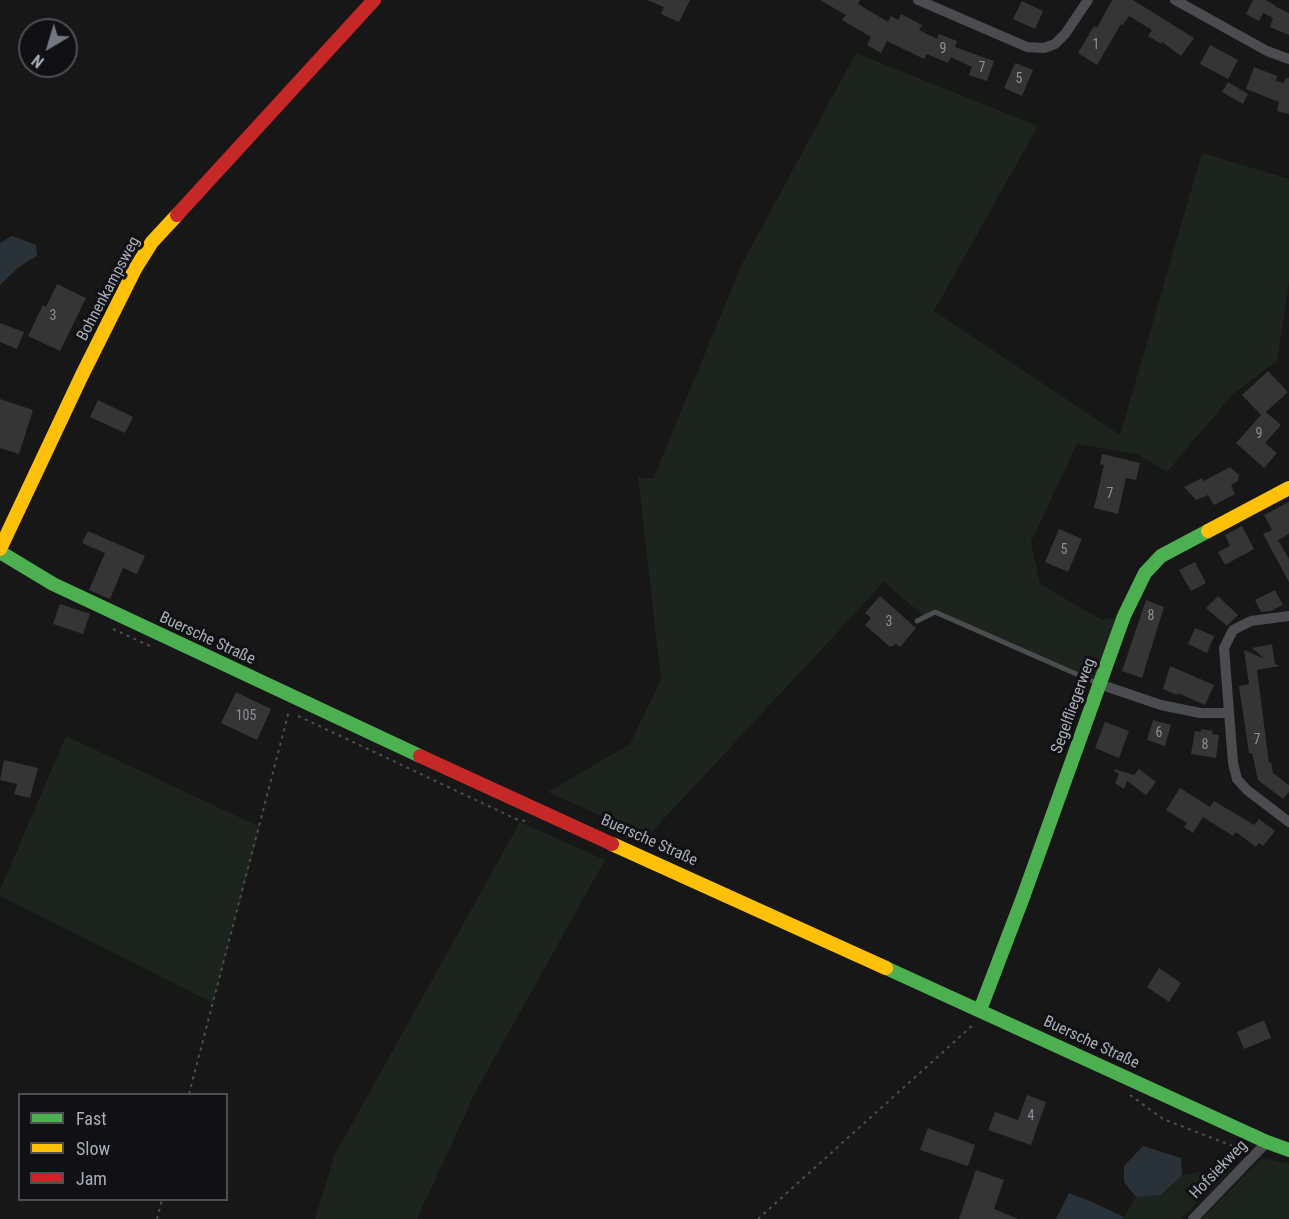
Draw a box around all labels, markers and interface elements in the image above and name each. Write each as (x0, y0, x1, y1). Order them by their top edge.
north arrow (18, 18, 78, 78)
house number: 1 (1093, 37, 1099, 53)
house number: 9 (940, 41, 946, 57)
text: N (28, 51, 48, 72)
house number: 7 (979, 60, 985, 76)
house number: 5 (1016, 71, 1022, 87)
street label: Bohnenkampsweg (73, 234, 145, 344)
house number: 3 (50, 308, 56, 324)
house number: 9 (1256, 426, 1262, 442)
house number: 7 (1107, 486, 1113, 502)
house number: 5 (1061, 542, 1067, 558)
street label: Buersche Straße (156, 608, 258, 670)
house number: 8 (1148, 608, 1154, 624)
house number: 3 (886, 614, 892, 630)
street label: Segelfliegerweg (1048, 656, 1100, 756)
house number: 105 (236, 708, 256, 724)
house number: 6 (1156, 725, 1162, 741)
house number: 7 (1254, 732, 1260, 748)
house number: 8 (1202, 737, 1208, 753)
street label: Buersche Straße (598, 811, 700, 871)
street label: Buersche Straße (1040, 1012, 1142, 1074)
legend (18, 1093, 228, 1201)
text: Fast (76, 1108, 107, 1129)
house number: 4 (1028, 1108, 1034, 1124)
street label: Hofsiekweg (1186, 1137, 1252, 1203)
text: Slow (76, 1138, 110, 1159)
text: Jam (76, 1168, 107, 1189)

